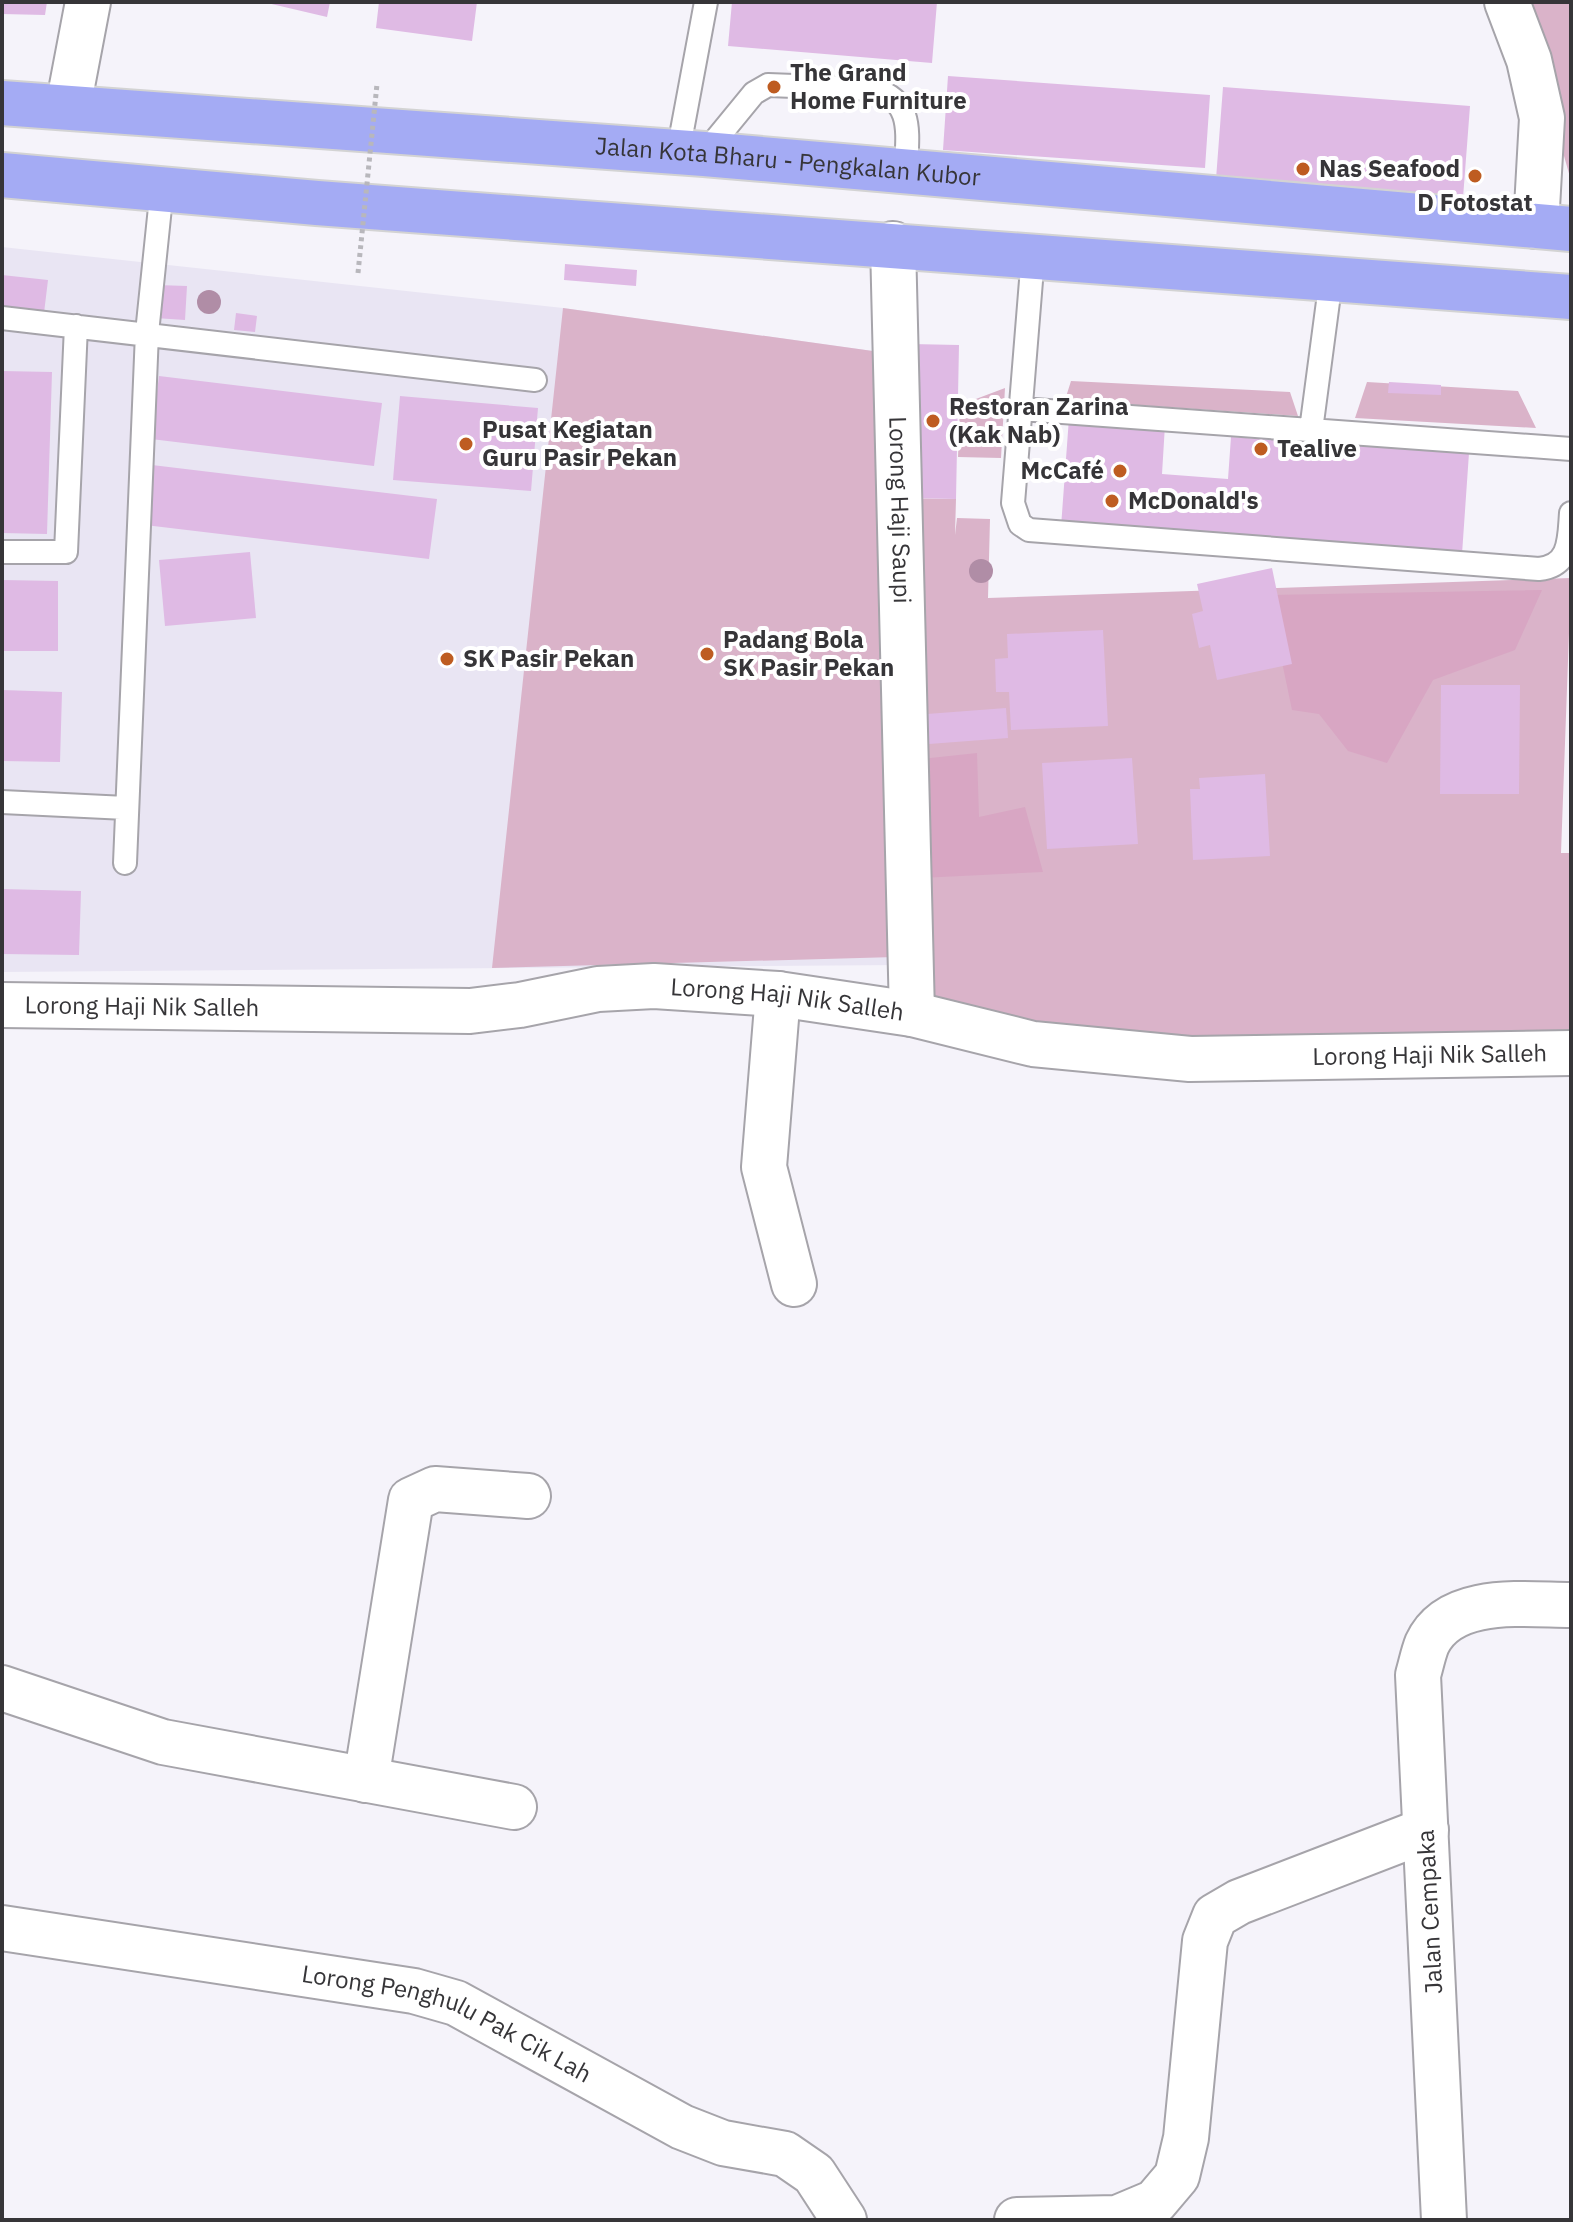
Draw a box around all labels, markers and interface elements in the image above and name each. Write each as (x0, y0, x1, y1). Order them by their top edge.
place label: The Grand Home Furniture (790, 56, 967, 116)
marker: The Grand Home Furniture (765, 78, 783, 96)
street label: Jalan Kota Bharu - Pengkalan Kubor (594, 129, 982, 193)
place label: Nas Seafood (1319, 152, 1460, 184)
marker: Nas Seafood (1294, 160, 1312, 178)
marker: D Fotostat (1466, 167, 1484, 185)
place label: D Fotostat (1417, 186, 1533, 218)
place label: Restoran Zarina (Kak Nab) (949, 390, 1129, 450)
marker: Restoran Zarina (Kak Nab) (924, 412, 942, 430)
place label: Pusat Kegiatan Guru Pasir Pekan (482, 413, 677, 473)
street label: Lorong Haji Saupi (882, 416, 919, 604)
place label: Tealive (1277, 432, 1357, 464)
marker: Pusat Kegiatan Guru Pasir Pekan (457, 435, 475, 453)
marker: Tealive (1252, 440, 1270, 458)
place label: McCafé (1021, 454, 1104, 486)
marker: McCafé (1111, 462, 1129, 480)
place label: McDonald's (1128, 484, 1259, 516)
marker: McDonald's (1103, 492, 1121, 510)
place label: Padang Bola SK Pasir Pekan (723, 623, 894, 683)
place label: SK Pasir Pekan (463, 642, 634, 674)
marker: Padang Bola SK Pasir Pekan (698, 645, 716, 663)
marker: SK Pasir Pekan (438, 650, 456, 668)
street label: Lorong Haji Nik Salleh (670, 970, 906, 1028)
street label: Lorong Haji Nik Salleh (24, 988, 260, 1023)
street label: Lorong Haji Nik Salleh (1312, 1036, 1547, 1072)
street label: Jalan Cempaka (1409, 1829, 1449, 1995)
street label: Lorong Penghulu Pak Cik Lah (300, 1957, 598, 2089)

